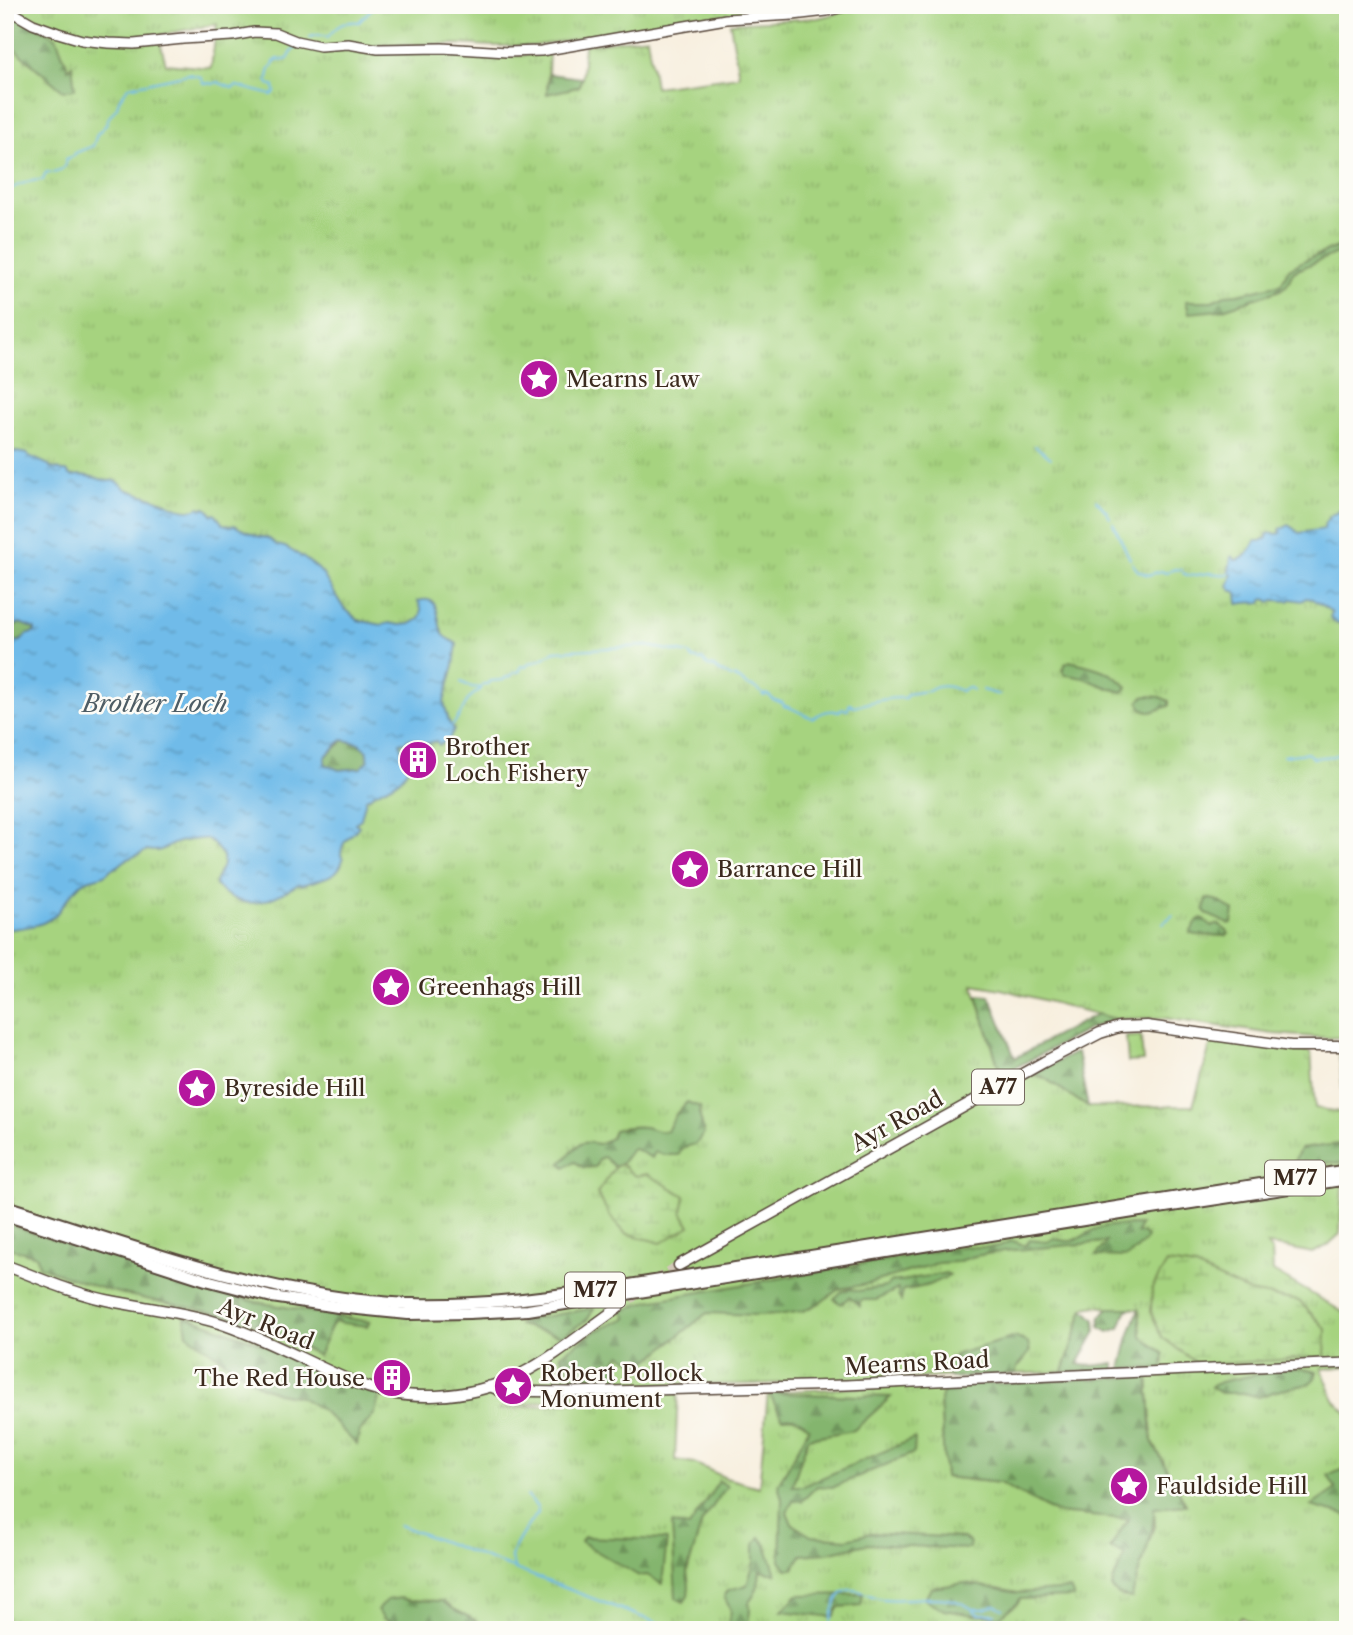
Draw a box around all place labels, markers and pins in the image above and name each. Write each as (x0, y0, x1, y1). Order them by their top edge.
place icon: Mearns Law (518, 358, 560, 400)
place label: Mearns Law (566, 365, 701, 393)
place label: Brother Loch Fishery (445, 733, 589, 787)
building icon: Brother Loch Fishery (397, 739, 439, 781)
place icon: Barrance Hill (669, 848, 711, 890)
place label: Barrance Hill (717, 855, 863, 883)
place icon: Greenhags Hill (370, 966, 412, 1008)
place label: Greenhags Hill (418, 973, 581, 1001)
place icon: Byreside Hill (176, 1067, 218, 1109)
place label: Byreside Hill (224, 1074, 365, 1102)
building icon: The Red House (371, 1357, 413, 1399)
place label: Robert Pollock Monument (540, 1359, 705, 1413)
place label: The Red House (194, 1364, 365, 1392)
place icon: Robert Pollock Monument (492, 1365, 534, 1407)
place icon: Fauldside Hill (1108, 1465, 1150, 1507)
place label: Fauldside Hill (1156, 1472, 1308, 1500)

